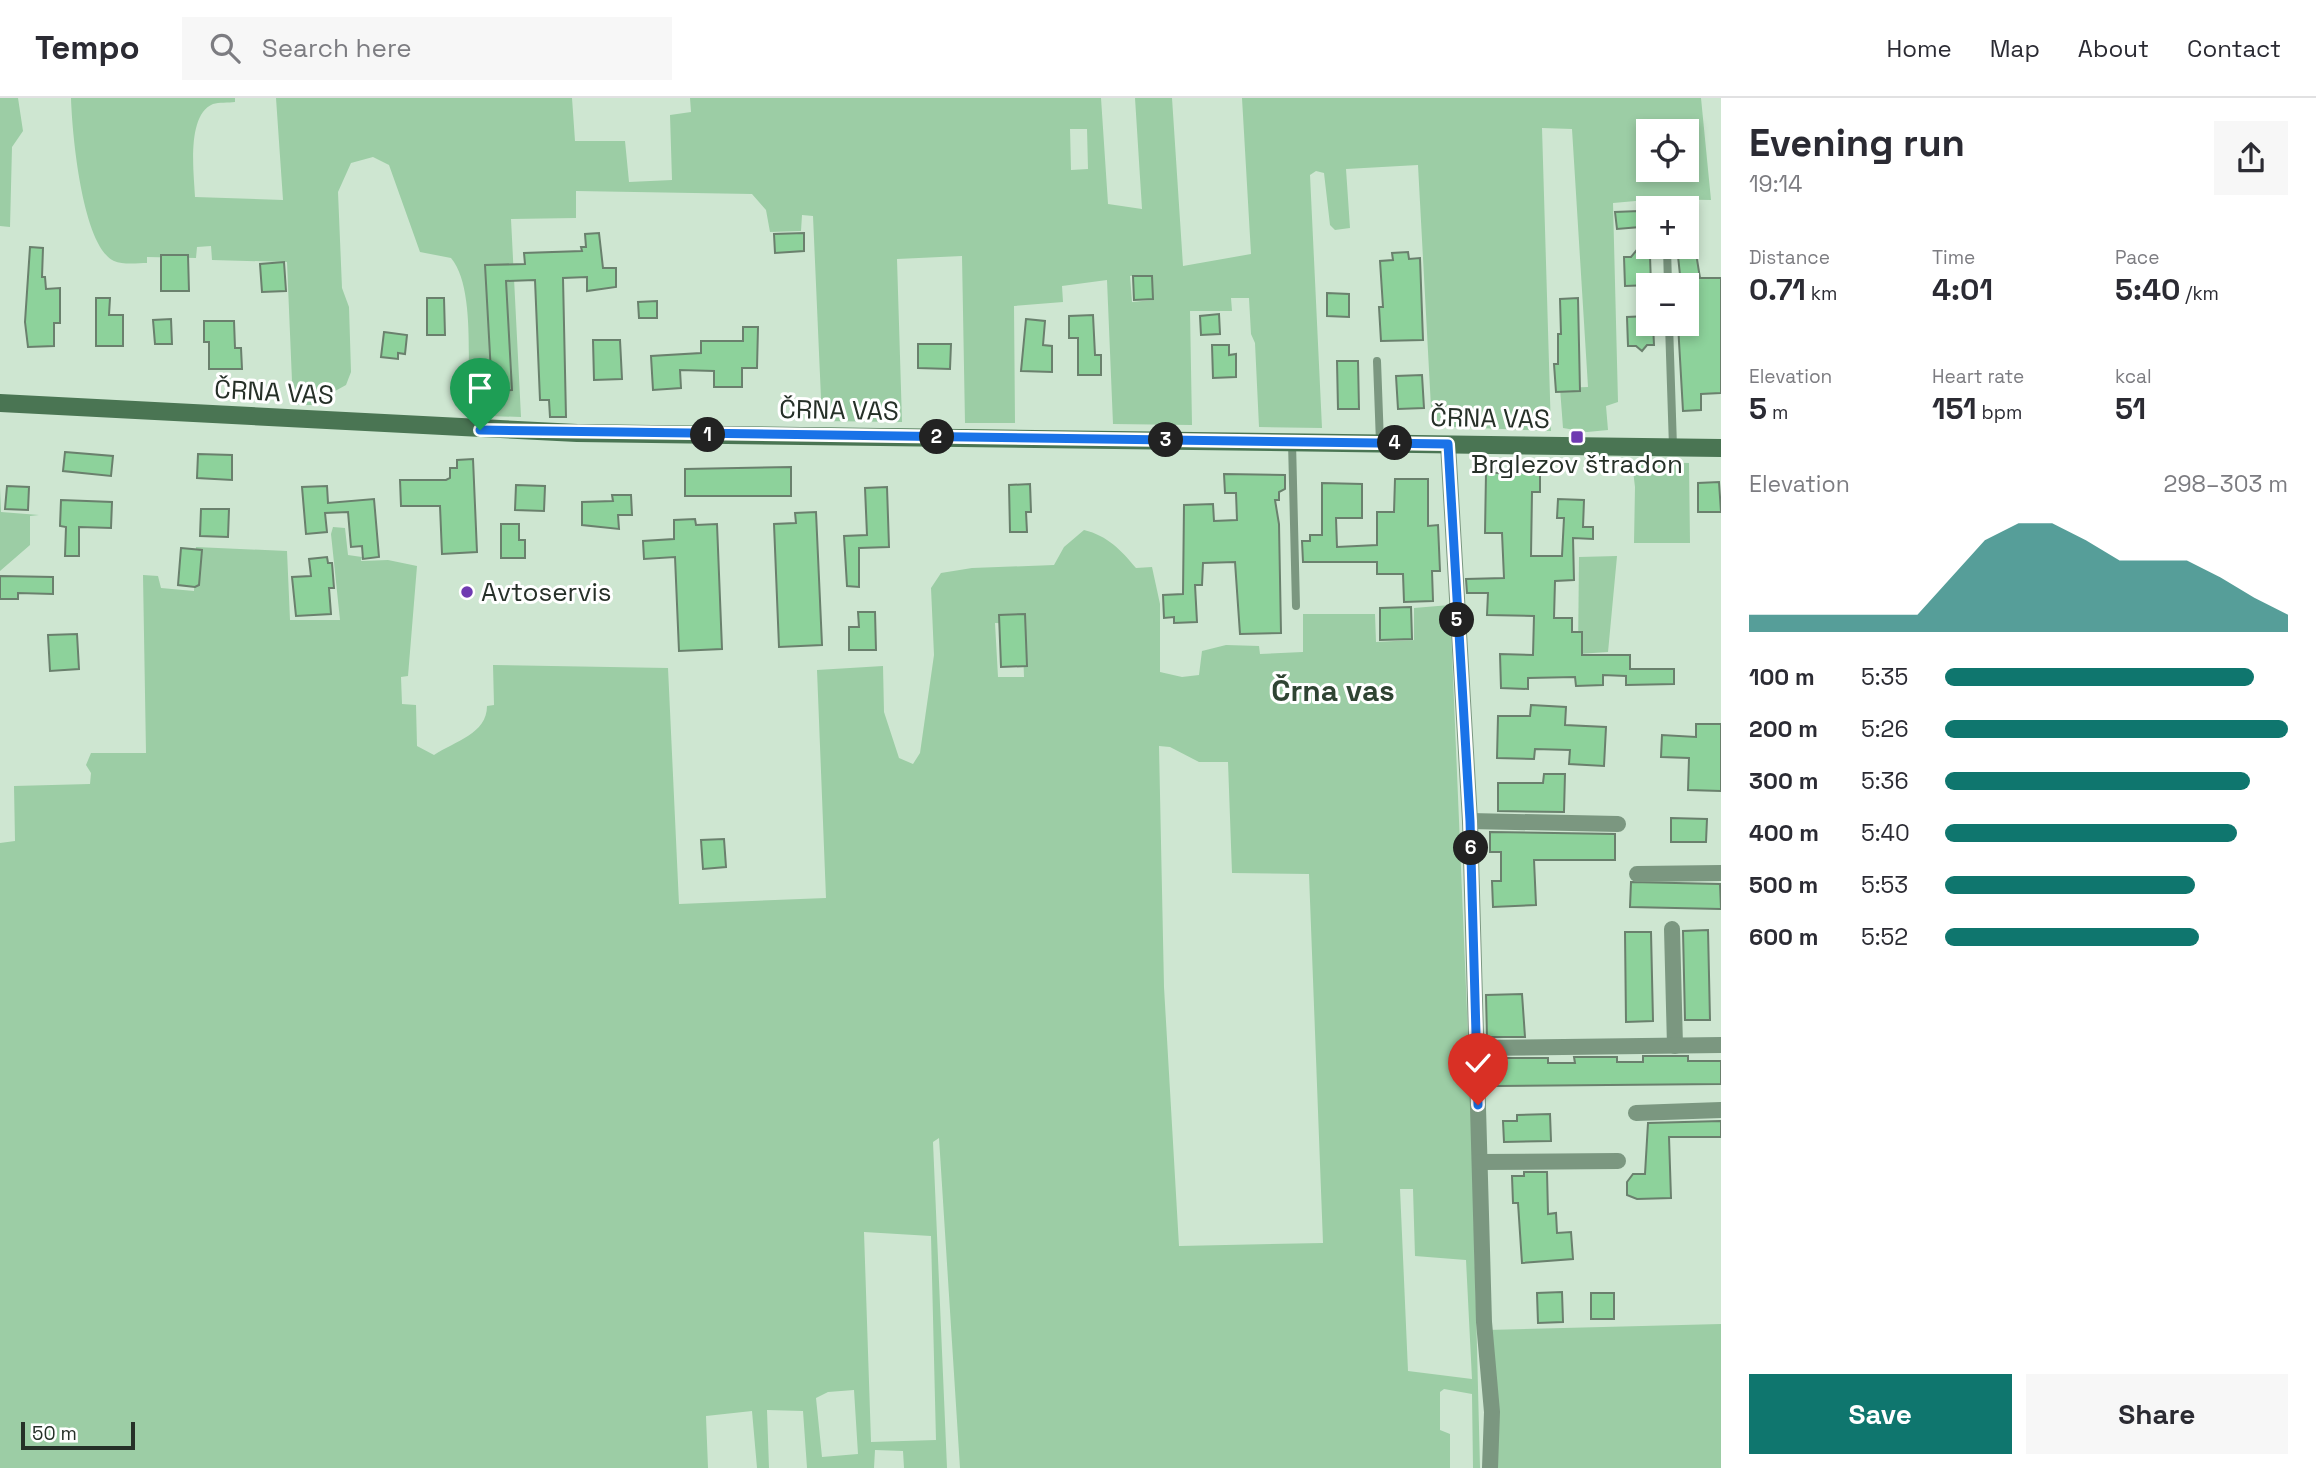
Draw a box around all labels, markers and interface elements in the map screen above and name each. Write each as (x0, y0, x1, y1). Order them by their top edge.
search box (182, 17, 672, 80)
text: Tempo (35, 27, 140, 69)
icon: search (206, 29, 244, 67)
text: Search here (262, 31, 412, 65)
text: Home (1886, 33, 1952, 64)
text: Map (1990, 33, 2040, 64)
text: About (2078, 33, 2149, 64)
text: Contact (2187, 33, 2281, 64)
map controls (1636, 119, 1699, 336)
button: locate (1636, 119, 1699, 182)
text: Evening run (1749, 119, 1965, 167)
button: share (2214, 121, 2288, 195)
text: 19:14 (1749, 169, 1803, 199)
button: + (1636, 196, 1699, 259)
text: Distance (1749, 245, 1830, 270)
text: Time (1932, 245, 1975, 270)
text: Pace (2115, 245, 2159, 270)
text: 0.71 (1749, 270, 1806, 309)
text: 4:01 (1932, 270, 1993, 309)
text: 5:40 (2115, 270, 2180, 309)
button: − (1636, 273, 1699, 336)
text: km (1806, 281, 1837, 306)
text: /km (2180, 281, 2219, 306)
pin (450, 358, 510, 430)
text: Elevation (1749, 364, 1832, 389)
text: Heart rate (1932, 364, 2024, 389)
text: kcal (2115, 364, 2152, 389)
icon: arrive (461, 369, 499, 407)
street label: ČRNA VAS (213, 372, 335, 412)
text: 5 (1749, 389, 1767, 428)
text: 151 (1932, 389, 1977, 428)
text: 51 (2115, 389, 2146, 428)
street label: ČRNA VAS (779, 392, 899, 428)
street label: ČRNA VAS (1430, 400, 1550, 436)
text: m (1767, 400, 1788, 425)
text: bpm (1977, 400, 2022, 425)
pin: 1 (690, 418, 726, 452)
pin: 2 (920, 420, 954, 454)
text: 1 (703, 422, 712, 447)
pin: 3 (1148, 422, 1184, 458)
text: 2 (931, 424, 942, 449)
pin: 4 (1378, 426, 1412, 460)
text: 3 (1160, 427, 1171, 452)
marker: Brglezov štradon (1569, 429, 1585, 445)
text: 4 (1388, 430, 1401, 455)
place label: Brglezov štradon (1471, 447, 1683, 481)
text: Elevation (1749, 469, 1850, 499)
text: 298–303 m (2164, 469, 2288, 499)
place label: Avtoservis (481, 575, 611, 609)
marker: Avtoservis (459, 584, 475, 600)
pin: 5 (1440, 602, 1474, 638)
text: 5 (1451, 607, 1462, 632)
text: 100 m (1749, 662, 1815, 692)
text: 5:35 (1861, 662, 1908, 692)
district label: Črna vas (1271, 671, 1395, 710)
text: 200 m (1749, 714, 1818, 744)
text: 5:26 (1861, 714, 1909, 744)
text: 300 m (1749, 766, 1818, 796)
text: 5:36 (1861, 766, 1909, 796)
text: 400 m (1749, 818, 1819, 848)
text: 5:40 (1861, 818, 1910, 848)
pin: 6 (1454, 830, 1488, 866)
text: 6 (1465, 835, 1476, 860)
text: 500 m (1749, 870, 1818, 900)
text: 5:53 (1861, 870, 1908, 900)
text: 600 m (1749, 922, 1819, 952)
text: 5:52 (1861, 922, 1908, 952)
pin (1448, 1033, 1508, 1105)
icon: check (1459, 1044, 1497, 1082)
button: Save (1749, 1374, 2012, 1454)
button: Share (2026, 1374, 2288, 1454)
scale bar (21, 1419, 135, 1451)
text: 50 m (32, 1421, 77, 1446)

